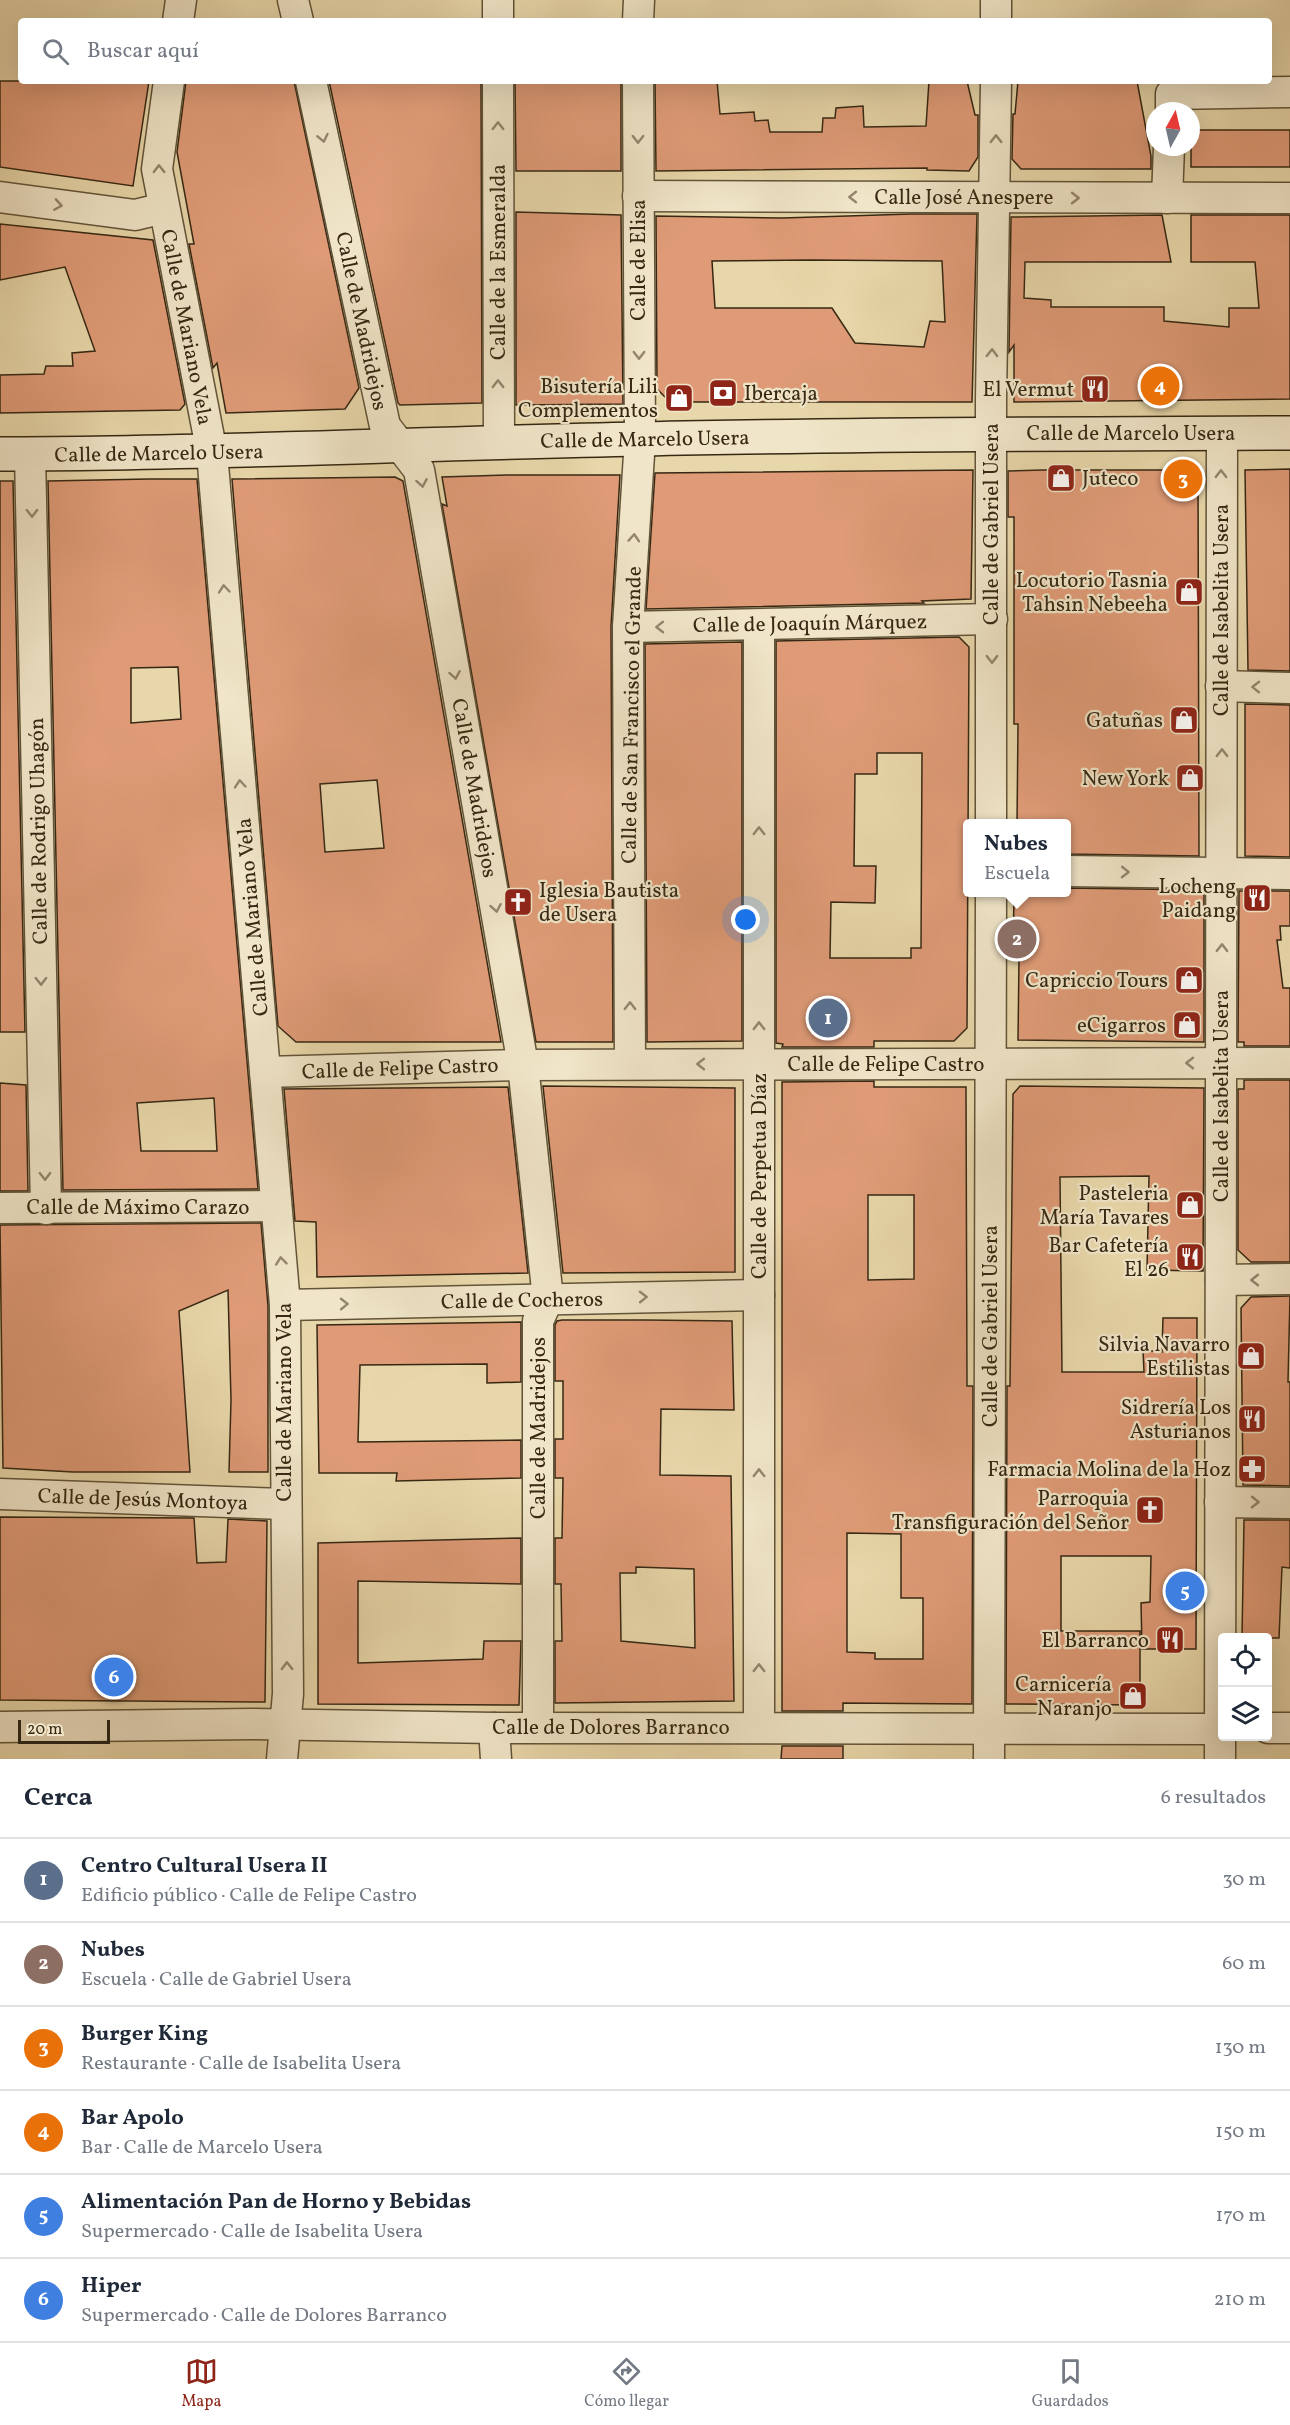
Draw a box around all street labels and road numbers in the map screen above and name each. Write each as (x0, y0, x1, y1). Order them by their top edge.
street label: Calle de la Esmeralda (485, 164, 514, 360)
street label: Calle José Anespere (874, 184, 1054, 213)
street label: Calle de Elisa (625, 199, 654, 321)
street label: Calle de Mariano Vela (152, 227, 219, 428)
street label: Calle de Madridejos (327, 229, 394, 413)
street label: Calle de Marcelo Usera (1026, 420, 1236, 449)
street label: Calle de Gabriel Usera (978, 423, 1007, 625)
street label: Calle de Marcelo Usera (540, 424, 750, 457)
street label: Calle de Marcelo Usera (54, 438, 264, 471)
street label: Calle de Isabelita Usera (1208, 504, 1237, 716)
street label: Calle de San Francisco el Grande (615, 566, 650, 864)
street label: Calle de Joaquín Márquez (693, 608, 927, 641)
street label: Calle de Madridejos (443, 696, 504, 880)
street label: Calle de Rodrigo Uhagón (23, 717, 56, 945)
street label: Calle de Mariano Vela (230, 817, 277, 1017)
street label: Calle de Isabelita Usera (1208, 990, 1237, 1202)
street label: Calle de Felipe Castro (788, 1051, 984, 1080)
street label: Calle de Felipe Castro (301, 1052, 499, 1087)
street label: Calle de Perpetua Díaz (746, 1073, 775, 1279)
street label: Calle de Máximo Carazo (26, 1194, 250, 1223)
street label: Calle de Gabriel Usera (977, 1225, 1006, 1427)
street label: Calle de Cocheros (441, 1286, 603, 1317)
street label: Calle de Mariano Vela (271, 1303, 300, 1501)
street label: Calle de Madridejos (525, 1337, 554, 1519)
street label: Calle de Jesús Montoya (37, 1482, 249, 1519)
street label: Calle de Dolores Barranco (492, 1714, 730, 1743)

